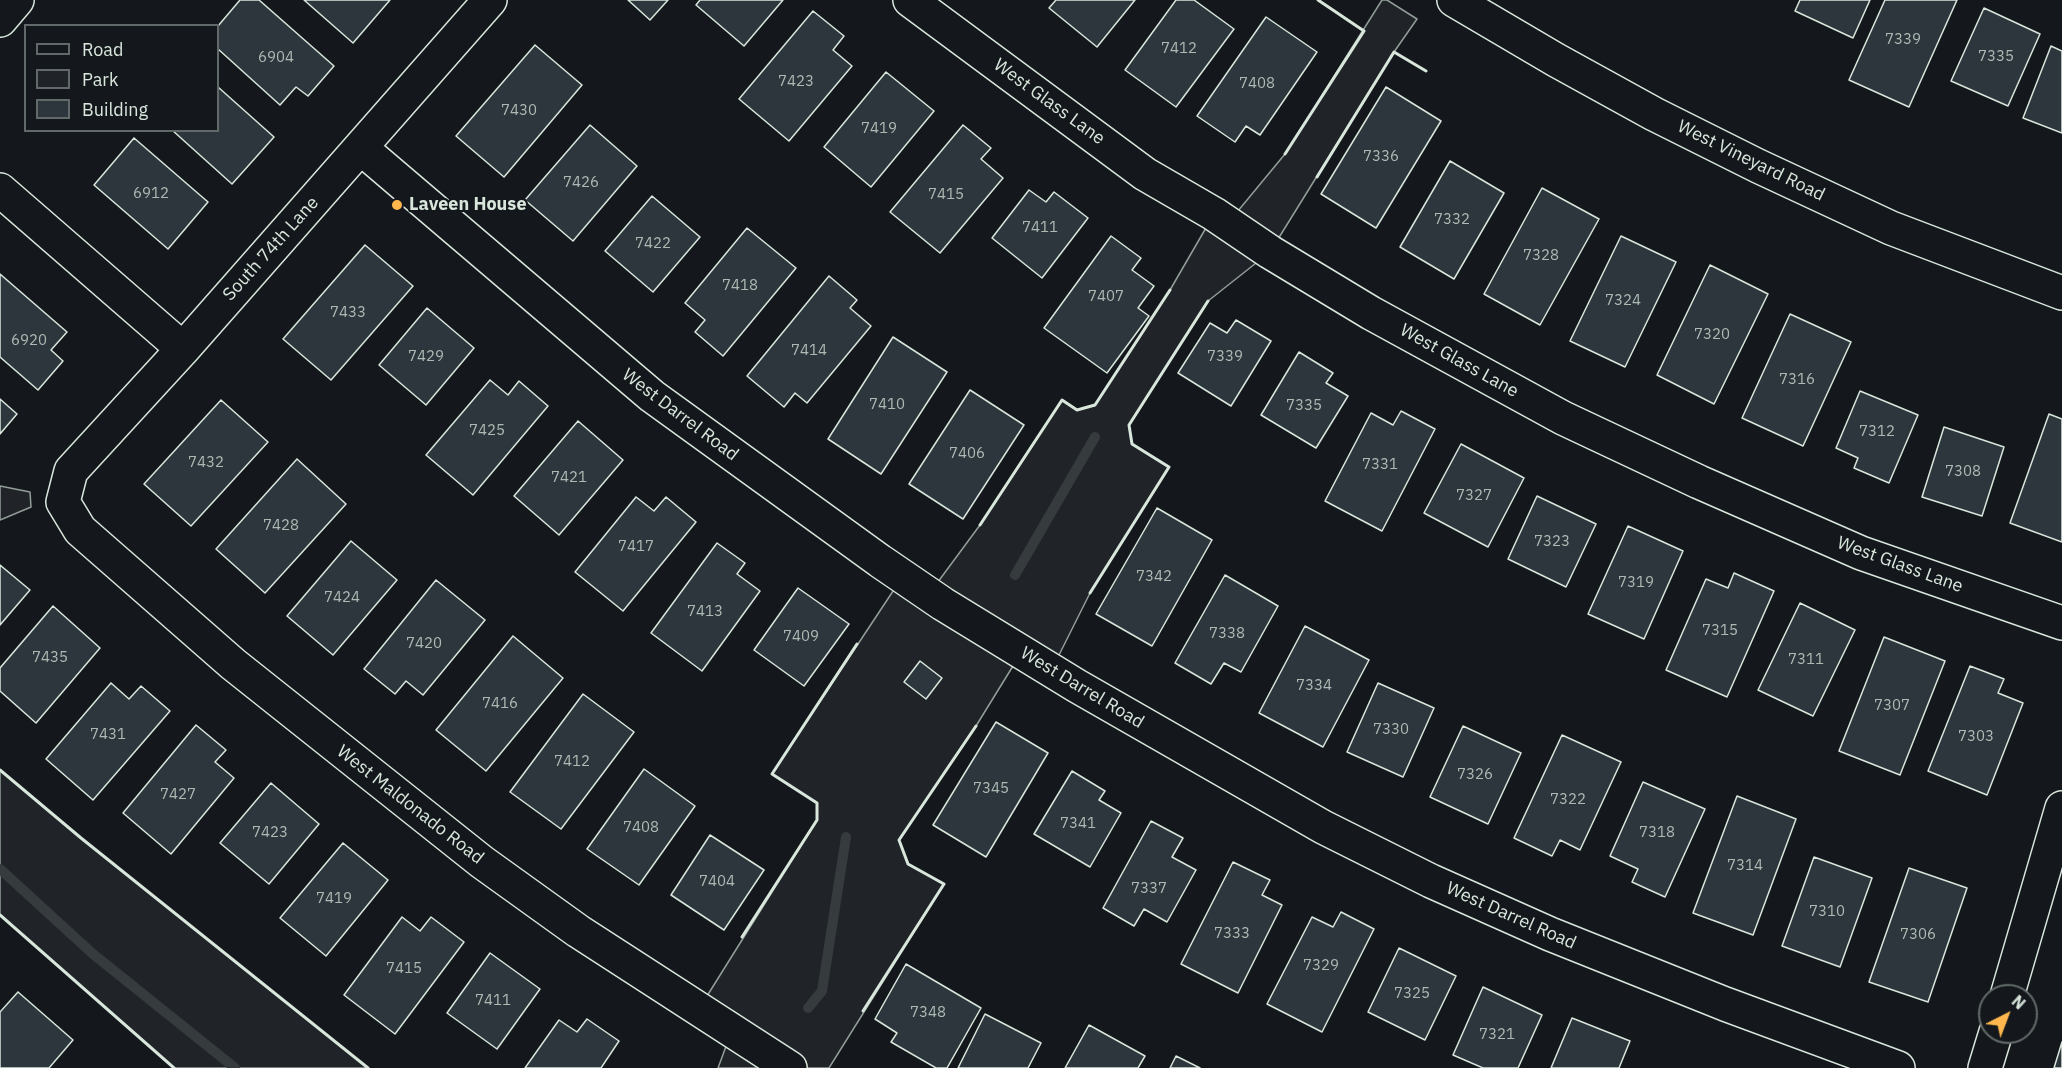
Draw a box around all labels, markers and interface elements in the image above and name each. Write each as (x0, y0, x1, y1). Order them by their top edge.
legend (24, 24, 219, 132)
house number: 7339 (1885, 31, 1921, 49)
text: Road (82, 38, 123, 61)
house number: 7412 (1161, 40, 1197, 58)
house number: 7335 (1978, 48, 2014, 66)
house number: 6904 (258, 49, 294, 67)
street label: West Glass Lane (989, 54, 1109, 150)
text: Park (82, 68, 118, 91)
house number: 7423 (778, 73, 814, 91)
house number: 7408 (1239, 75, 1275, 93)
text: Building (82, 98, 148, 121)
house number: 7430 (501, 102, 537, 120)
street label: West Vineyard Road (1674, 116, 1828, 206)
house number: 7419 (861, 120, 897, 138)
house number: 7336 (1363, 148, 1399, 166)
house number: 7426 (563, 174, 599, 192)
house number: 6912 (133, 185, 169, 203)
house number: 7415 (928, 186, 964, 204)
street label: South 74th Lane (219, 192, 323, 306)
place label: Laveen House (409, 194, 527, 216)
marker: Laveen House (390, 198, 404, 212)
house number: 7332 (1434, 211, 1470, 229)
house number: 7411 (1022, 219, 1058, 237)
house number: 7422 (635, 235, 671, 253)
house number: 7328 (1523, 247, 1559, 265)
house number: 7418 (722, 277, 758, 295)
house number: 7407 (1088, 288, 1124, 306)
house number: 7324 (1605, 292, 1641, 310)
house number: 7433 (330, 304, 366, 322)
street label: West Glass Lane (1396, 319, 1522, 403)
house number: 7320 (1694, 326, 1730, 344)
house number: 6920 (11, 332, 47, 350)
house number: 7414 (791, 342, 827, 360)
house number: 7429 (408, 348, 444, 366)
house number: 7339 (1207, 348, 1243, 366)
street label: West Darrel Road (618, 364, 742, 466)
house number: 7316 (1779, 371, 1815, 389)
house number: 7410 (869, 396, 905, 414)
house number: 7335 (1286, 397, 1322, 415)
house number: 7425 (469, 422, 505, 440)
house number: 7312 (1859, 423, 1895, 441)
house number: 7406 (949, 445, 985, 463)
house number: 7432 (188, 454, 224, 472)
house number: 7331 (1362, 456, 1398, 474)
house number: 7308 (1945, 463, 1981, 481)
house number: 7421 (551, 469, 587, 487)
house number: 7327 (1456, 487, 1492, 505)
house number: 7428 (263, 517, 299, 535)
street label: West Glass Lane (1834, 532, 1966, 598)
house number: 7323 (1534, 533, 1570, 551)
house number: 7417 (618, 538, 654, 556)
house number: 7342 (1136, 568, 1172, 586)
house number: 7319 (1618, 574, 1654, 592)
house number: 7424 (324, 589, 360, 607)
house number: 7413 (687, 603, 723, 621)
house number: 7315 (1702, 622, 1738, 640)
house number: 7338 (1209, 625, 1245, 643)
house number: 7409 (783, 628, 819, 646)
house number: 7420 (406, 635, 442, 653)
street label: West Darrel Road (1016, 643, 1148, 733)
house number: 7435 (32, 649, 68, 667)
house number: 7311 (1788, 651, 1824, 669)
house number: 7334 (1296, 677, 1332, 695)
house number: 7416 (482, 695, 518, 713)
house number: 7307 (1874, 697, 1910, 715)
house number: 7330 (1373, 721, 1409, 739)
house number: 7431 (90, 726, 126, 744)
house number: 7303 (1958, 728, 1994, 746)
street label: West Maldonado Road (332, 741, 488, 869)
house number: 7412 (554, 753, 590, 771)
house number: 7326 (1457, 766, 1493, 784)
house number: 7345 (973, 780, 1009, 798)
house number: 7427 (160, 786, 196, 804)
house number: 7322 (1550, 791, 1586, 809)
house number: 7341 (1060, 815, 1096, 833)
house number: 7408 (623, 819, 659, 837)
house number: 7423 (252, 824, 288, 842)
house number: 7318 (1639, 824, 1675, 842)
house number: 7314 (1727, 857, 1763, 875)
house number: 7404 (699, 873, 735, 891)
street label: West Darrel Road (1443, 878, 1579, 954)
house number: 7337 (1131, 880, 1167, 898)
house number: 7419 (316, 890, 352, 908)
house number: 7310 (1809, 903, 1845, 921)
house number: 7333 (1214, 925, 1250, 943)
house number: 7306 (1900, 926, 1936, 944)
house number: 7329 (1303, 957, 1339, 975)
house number: 7415 (386, 960, 422, 978)
north arrow (1978, 984, 2038, 1044)
house number: 7325 (1394, 985, 1430, 1003)
text: N (2008, 991, 2030, 1013)
house number: 7411 (475, 992, 511, 1010)
house number: 7348 (910, 1004, 946, 1022)
house number: 7321 (1479, 1026, 1515, 1044)

